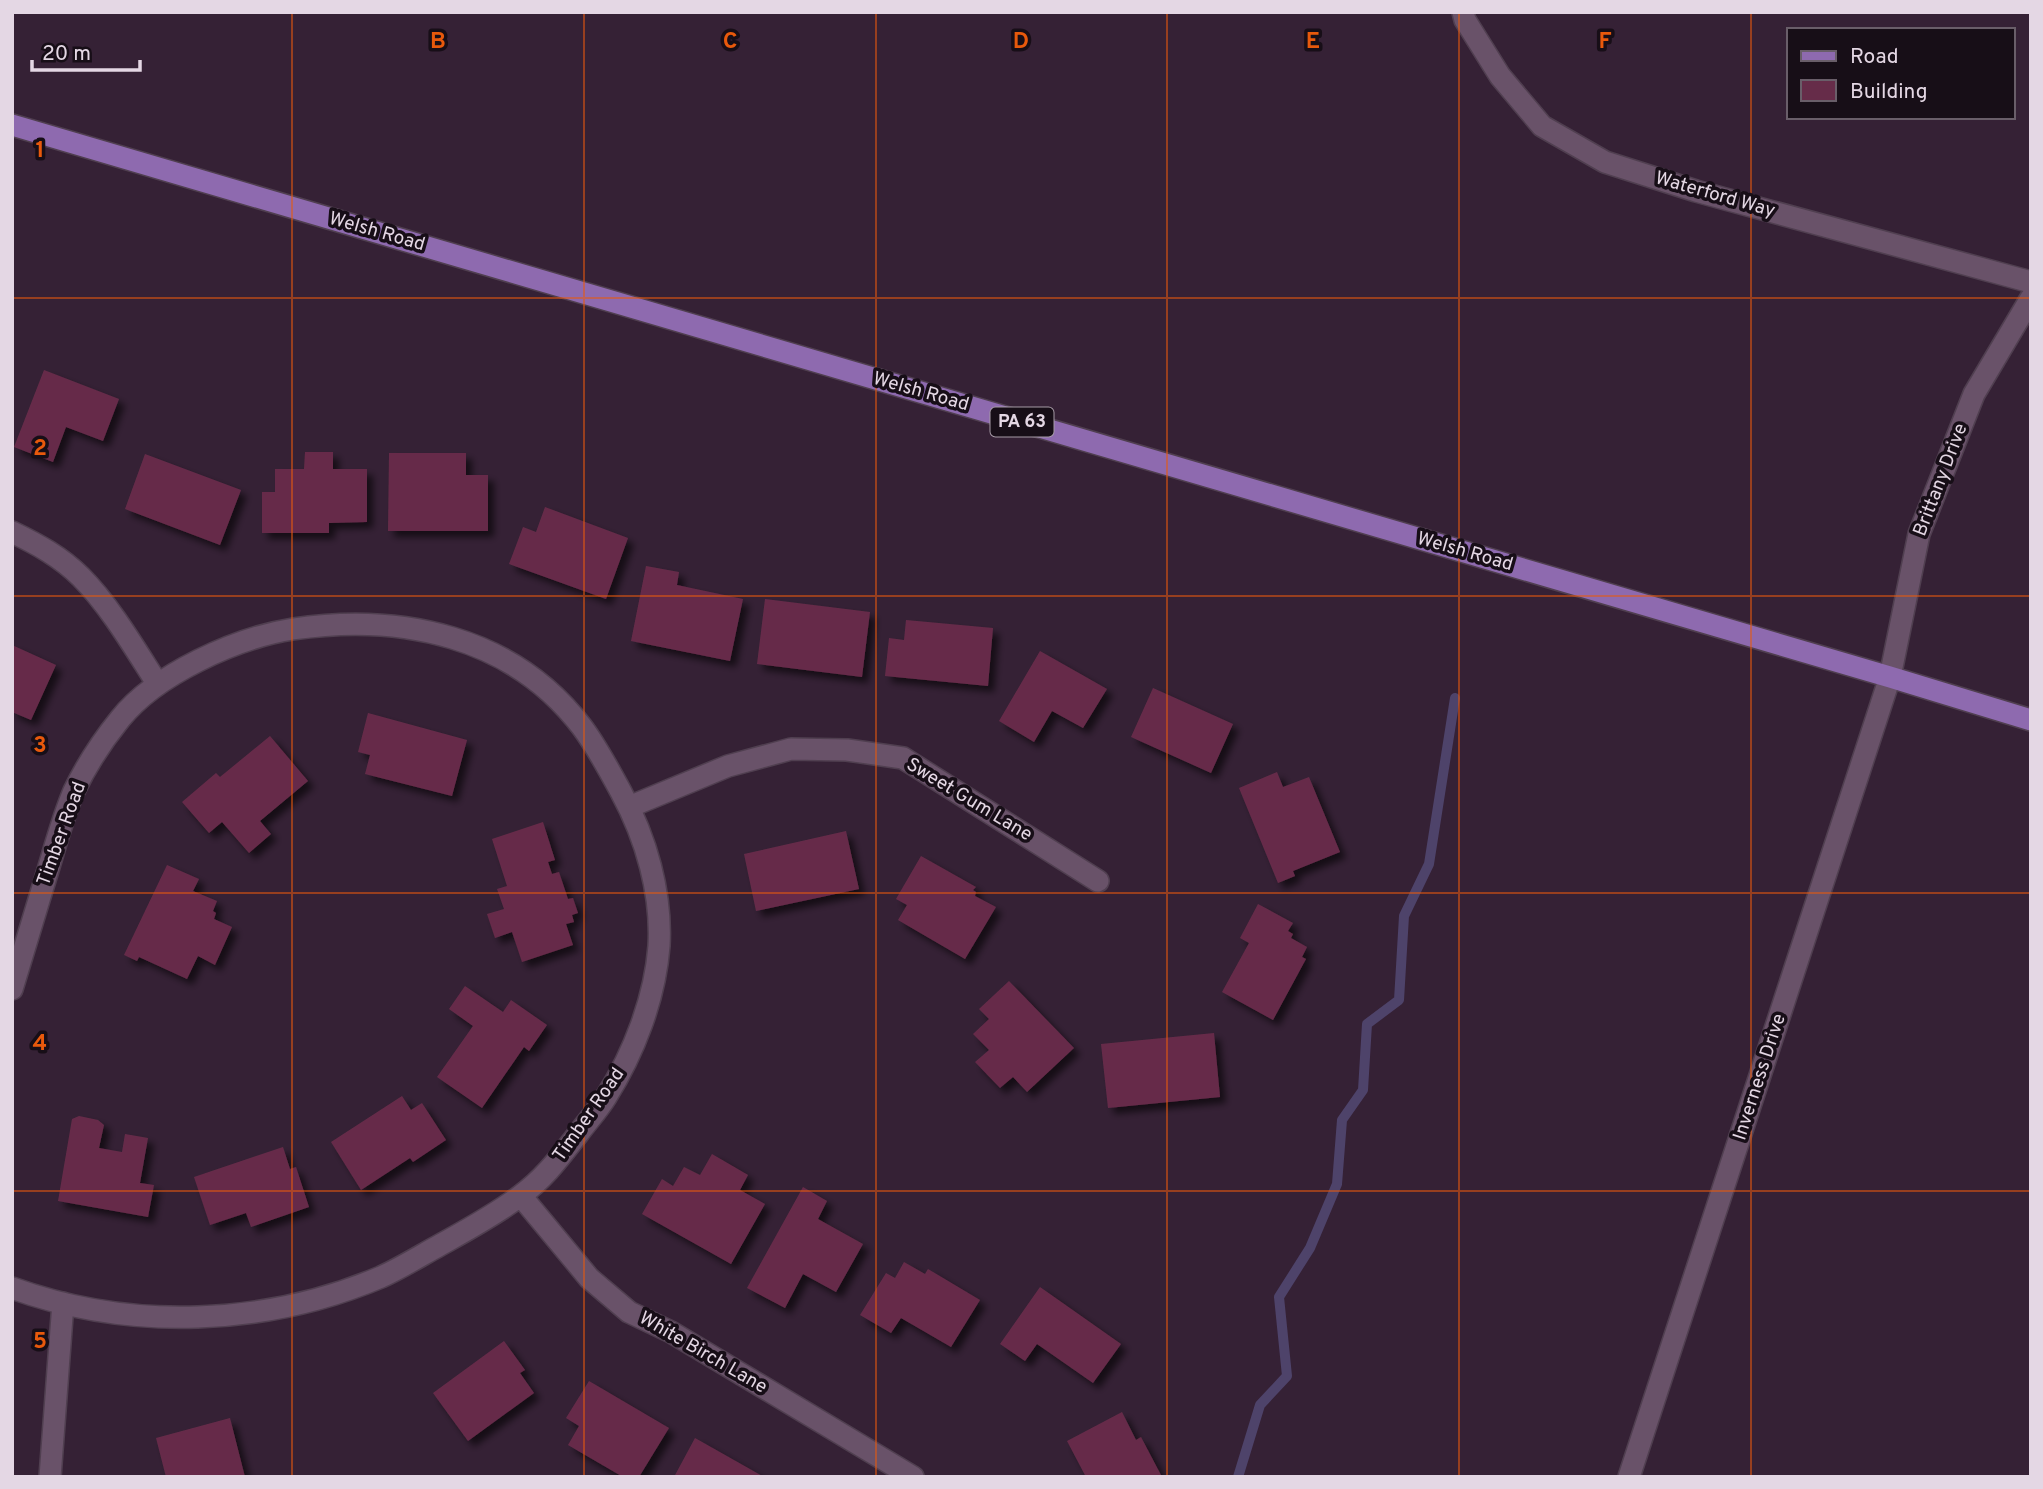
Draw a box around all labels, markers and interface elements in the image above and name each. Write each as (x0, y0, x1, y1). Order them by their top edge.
scale bar (32, 28, 140, 72)
text: B (430, 28, 446, 57)
text: C (723, 28, 737, 57)
text: D (1013, 28, 1029, 57)
text: E (1306, 28, 1320, 57)
text: F (1598, 28, 1612, 57)
legend (1787, 28, 2015, 119)
text: 20 m (42, 41, 91, 68)
text: Road (1850, 44, 1899, 71)
text: Building (1850, 79, 1928, 106)
text: 1 (35, 137, 45, 166)
street label: Waterford Way (1652, 166, 1778, 224)
street label: Welsh Road (326, 207, 428, 257)
street label: Welsh Road (870, 367, 972, 417)
road number: PA 63 (990, 408, 1054, 436)
street label: Brittany Drive (1908, 420, 1974, 540)
text: 2 (33, 435, 47, 464)
street label: Welsh Road (1414, 527, 1516, 577)
text: 3 (33, 732, 47, 761)
street label: Sweet Gum Lane (902, 753, 1036, 847)
street label: Timber Road (32, 779, 92, 889)
street label: Inverness Drive (1728, 1011, 1792, 1143)
text: 4 (33, 1030, 47, 1059)
street label: Timber Road (548, 1063, 630, 1167)
street label: White Birch Lane (635, 1307, 771, 1399)
text: 5 (33, 1328, 47, 1357)

